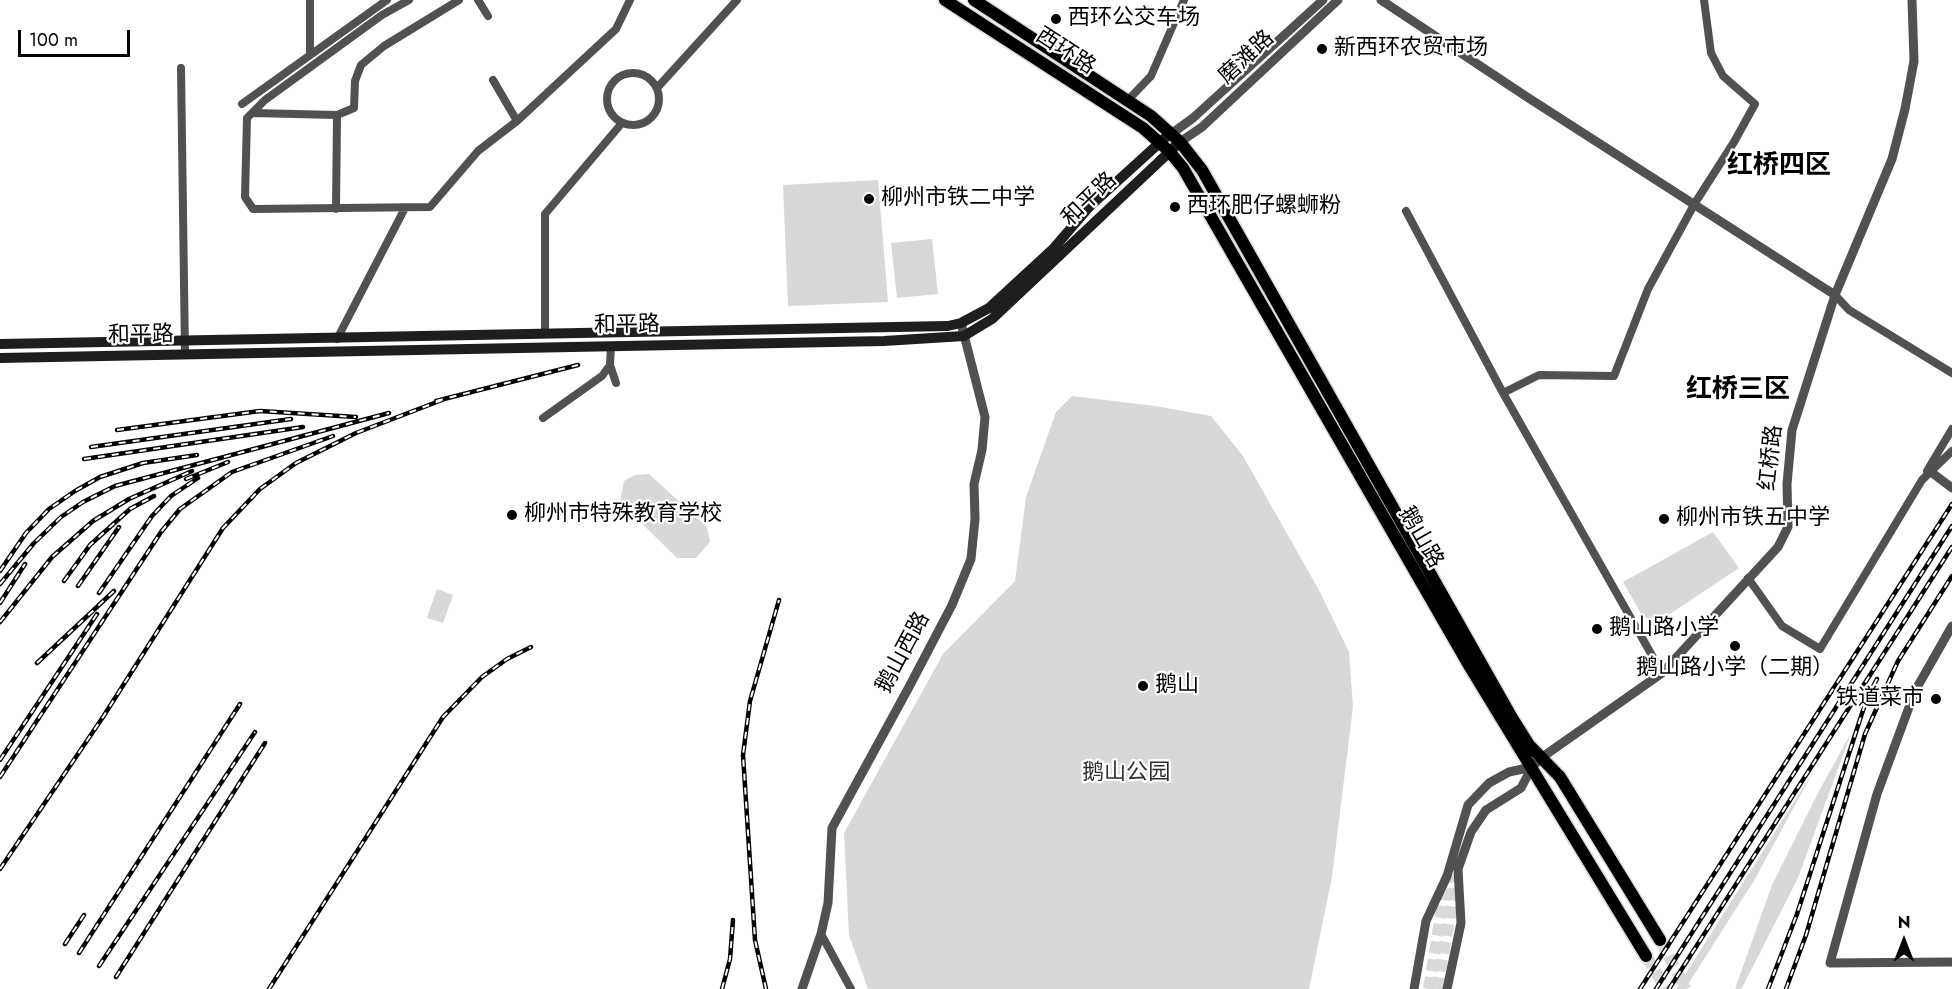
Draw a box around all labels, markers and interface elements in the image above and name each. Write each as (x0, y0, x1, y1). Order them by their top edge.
place label: 西环公交车场 (1068, 6, 1200, 32)
marker: 西环公交车场 (1049, 12, 1063, 26)
scale bar (21, 18, 134, 56)
street label: 西环路 (1030, 23, 1100, 81)
street label: 磨滩路 (1214, 26, 1280, 90)
text: 100 m (29, 27, 78, 53)
place label: 新西环农贸市场 (1334, 36, 1488, 62)
marker: 新西环农贸市场 (1315, 42, 1329, 56)
district label: 红桥四区 (1727, 151, 1831, 183)
street label: 和平路 (1057, 168, 1123, 232)
place label: 柳州市铁二中学 (881, 186, 1035, 212)
marker: 柳州市铁二中学 (862, 192, 876, 206)
place label: 西环肥仔螺蛳粉 (1187, 194, 1341, 220)
marker: 西环肥仔螺蛳粉 (1168, 200, 1182, 214)
street label: 和平路 (594, 312, 660, 340)
street label: 和平路 (108, 322, 174, 350)
district label: 红桥三区 (1686, 375, 1790, 407)
street label: 红桥路 (1755, 424, 1789, 492)
place label: 柳州市特殊教育学校 (524, 502, 722, 528)
street label: 鹅山路 (1392, 503, 1448, 573)
place label: 柳州市铁五中学 (1676, 506, 1830, 532)
marker: 柳州市特殊教育学校 (505, 508, 519, 522)
marker: 柳州市铁五中学 (1657, 512, 1671, 526)
street label: 鹅山西路 (872, 608, 936, 698)
place label: 鹅山路小学 (1609, 616, 1719, 642)
marker: 鹅山路小学 (1590, 622, 1604, 636)
marker: 鹅山路小学（二期） (1728, 639, 1742, 653)
place label: 鹅山路小学（二期） (1636, 656, 1834, 682)
place label: 鹅山 (1155, 673, 1199, 699)
marker: 鹅山 (1136, 679, 1150, 693)
place label: 铁道菜市 (1836, 686, 1924, 712)
marker: 铁道菜市 (1929, 692, 1943, 706)
park label: 鹅山公园 (1082, 761, 1170, 787)
north arrow (1874, 911, 1934, 971)
text: N (1898, 911, 1910, 934)

